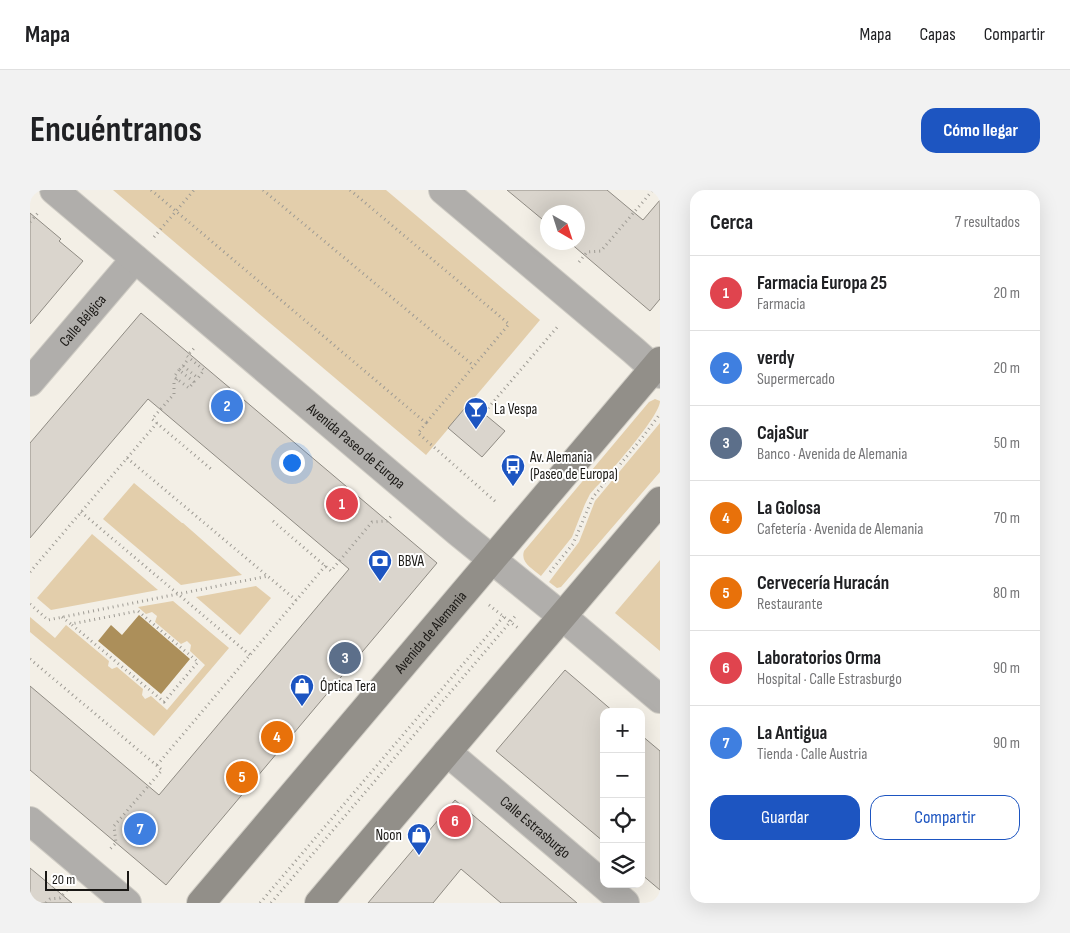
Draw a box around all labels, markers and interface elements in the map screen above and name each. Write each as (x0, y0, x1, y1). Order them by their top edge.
text: Mapa (25, 20, 70, 49)
text: Mapa (859, 24, 891, 45)
text: Capas (919, 24, 956, 45)
text: Compartir (984, 24, 1045, 45)
button: Cómo llegar (921, 108, 1040, 153)
text: Encuéntranos (30, 109, 202, 152)
north arrow (540, 205, 585, 250)
text: Cerca (710, 210, 753, 235)
text: 7 resultados (955, 213, 1020, 232)
text: Farmacia Europa 25 (757, 272, 887, 295)
text: 1 (723, 284, 729, 303)
text: 20 m (993, 284, 1020, 303)
street label: Calle Bélgica (55, 291, 111, 351)
text: Farmacia (757, 295, 806, 314)
text: verdy (757, 347, 795, 370)
text: 2 (722, 359, 730, 378)
text: 20 m (993, 359, 1020, 378)
text: Supermercado (757, 370, 835, 389)
pin: 2 (211, 387, 243, 425)
bar icon: La Vespa (463, 396, 489, 430)
street label: Avenida Paseo de Europa (302, 399, 409, 493)
place label: La Vespa (494, 400, 538, 419)
text: CajaSur (757, 422, 809, 445)
text: 3 (722, 434, 730, 453)
text: 50 m (994, 434, 1020, 453)
text: Banco · Avenida de Alemania (757, 445, 907, 464)
place label: Av. Alemania (Paseo de Europa) (529, 448, 618, 484)
your location (279, 450, 305, 476)
bus stop icon: Av. Alemania (Paseo de Europa) (500, 453, 526, 487)
pin: 1 (326, 485, 358, 523)
text: La Golosa (757, 497, 821, 520)
text: 4 (722, 509, 730, 528)
text: 70 m (994, 509, 1020, 528)
text: Cafetería · Avenida de Alemania (757, 520, 923, 539)
bank icon: BBVA (367, 548, 393, 582)
place label: BBVA (398, 552, 425, 571)
text: Cervecería Huracán (757, 572, 889, 595)
text: 5 (722, 584, 730, 603)
text: 80 m (993, 584, 1020, 603)
street label: Avenida de Alemania (390, 587, 471, 678)
text: Restaurante (757, 595, 823, 614)
pin: 3 (329, 639, 361, 677)
text: Laboratorios Orma (757, 647, 881, 670)
text: 6 (722, 659, 730, 678)
text: 90 m (993, 659, 1020, 678)
text: Hospital · Calle Estrasburgo (757, 670, 902, 689)
shop icon: Óptica Tera (289, 673, 315, 707)
place label: Óptica Tera (320, 677, 376, 696)
map controls (600, 708, 645, 888)
button: + (600, 708, 645, 753)
pin: 4 (261, 718, 293, 756)
text: La Antigua (757, 722, 827, 745)
text: 7 (723, 734, 729, 753)
text: 90 m (993, 734, 1020, 753)
text: Tienda · Calle Austria (757, 745, 867, 764)
button: − (600, 753, 645, 798)
pin: 5 (226, 758, 258, 796)
street label: Calle Estrasburgo (496, 792, 574, 863)
button: Guardar (710, 795, 860, 840)
button: Compartir (870, 795, 1020, 840)
button: locate (600, 798, 645, 843)
pin: 6 (439, 802, 471, 840)
pin: 7 (124, 810, 156, 848)
shop icon: Noon (406, 822, 432, 856)
place label: Noon (375, 826, 402, 845)
button: layers (600, 843, 645, 888)
scale bar (45, 868, 129, 891)
text: 20 m (52, 871, 75, 888)

